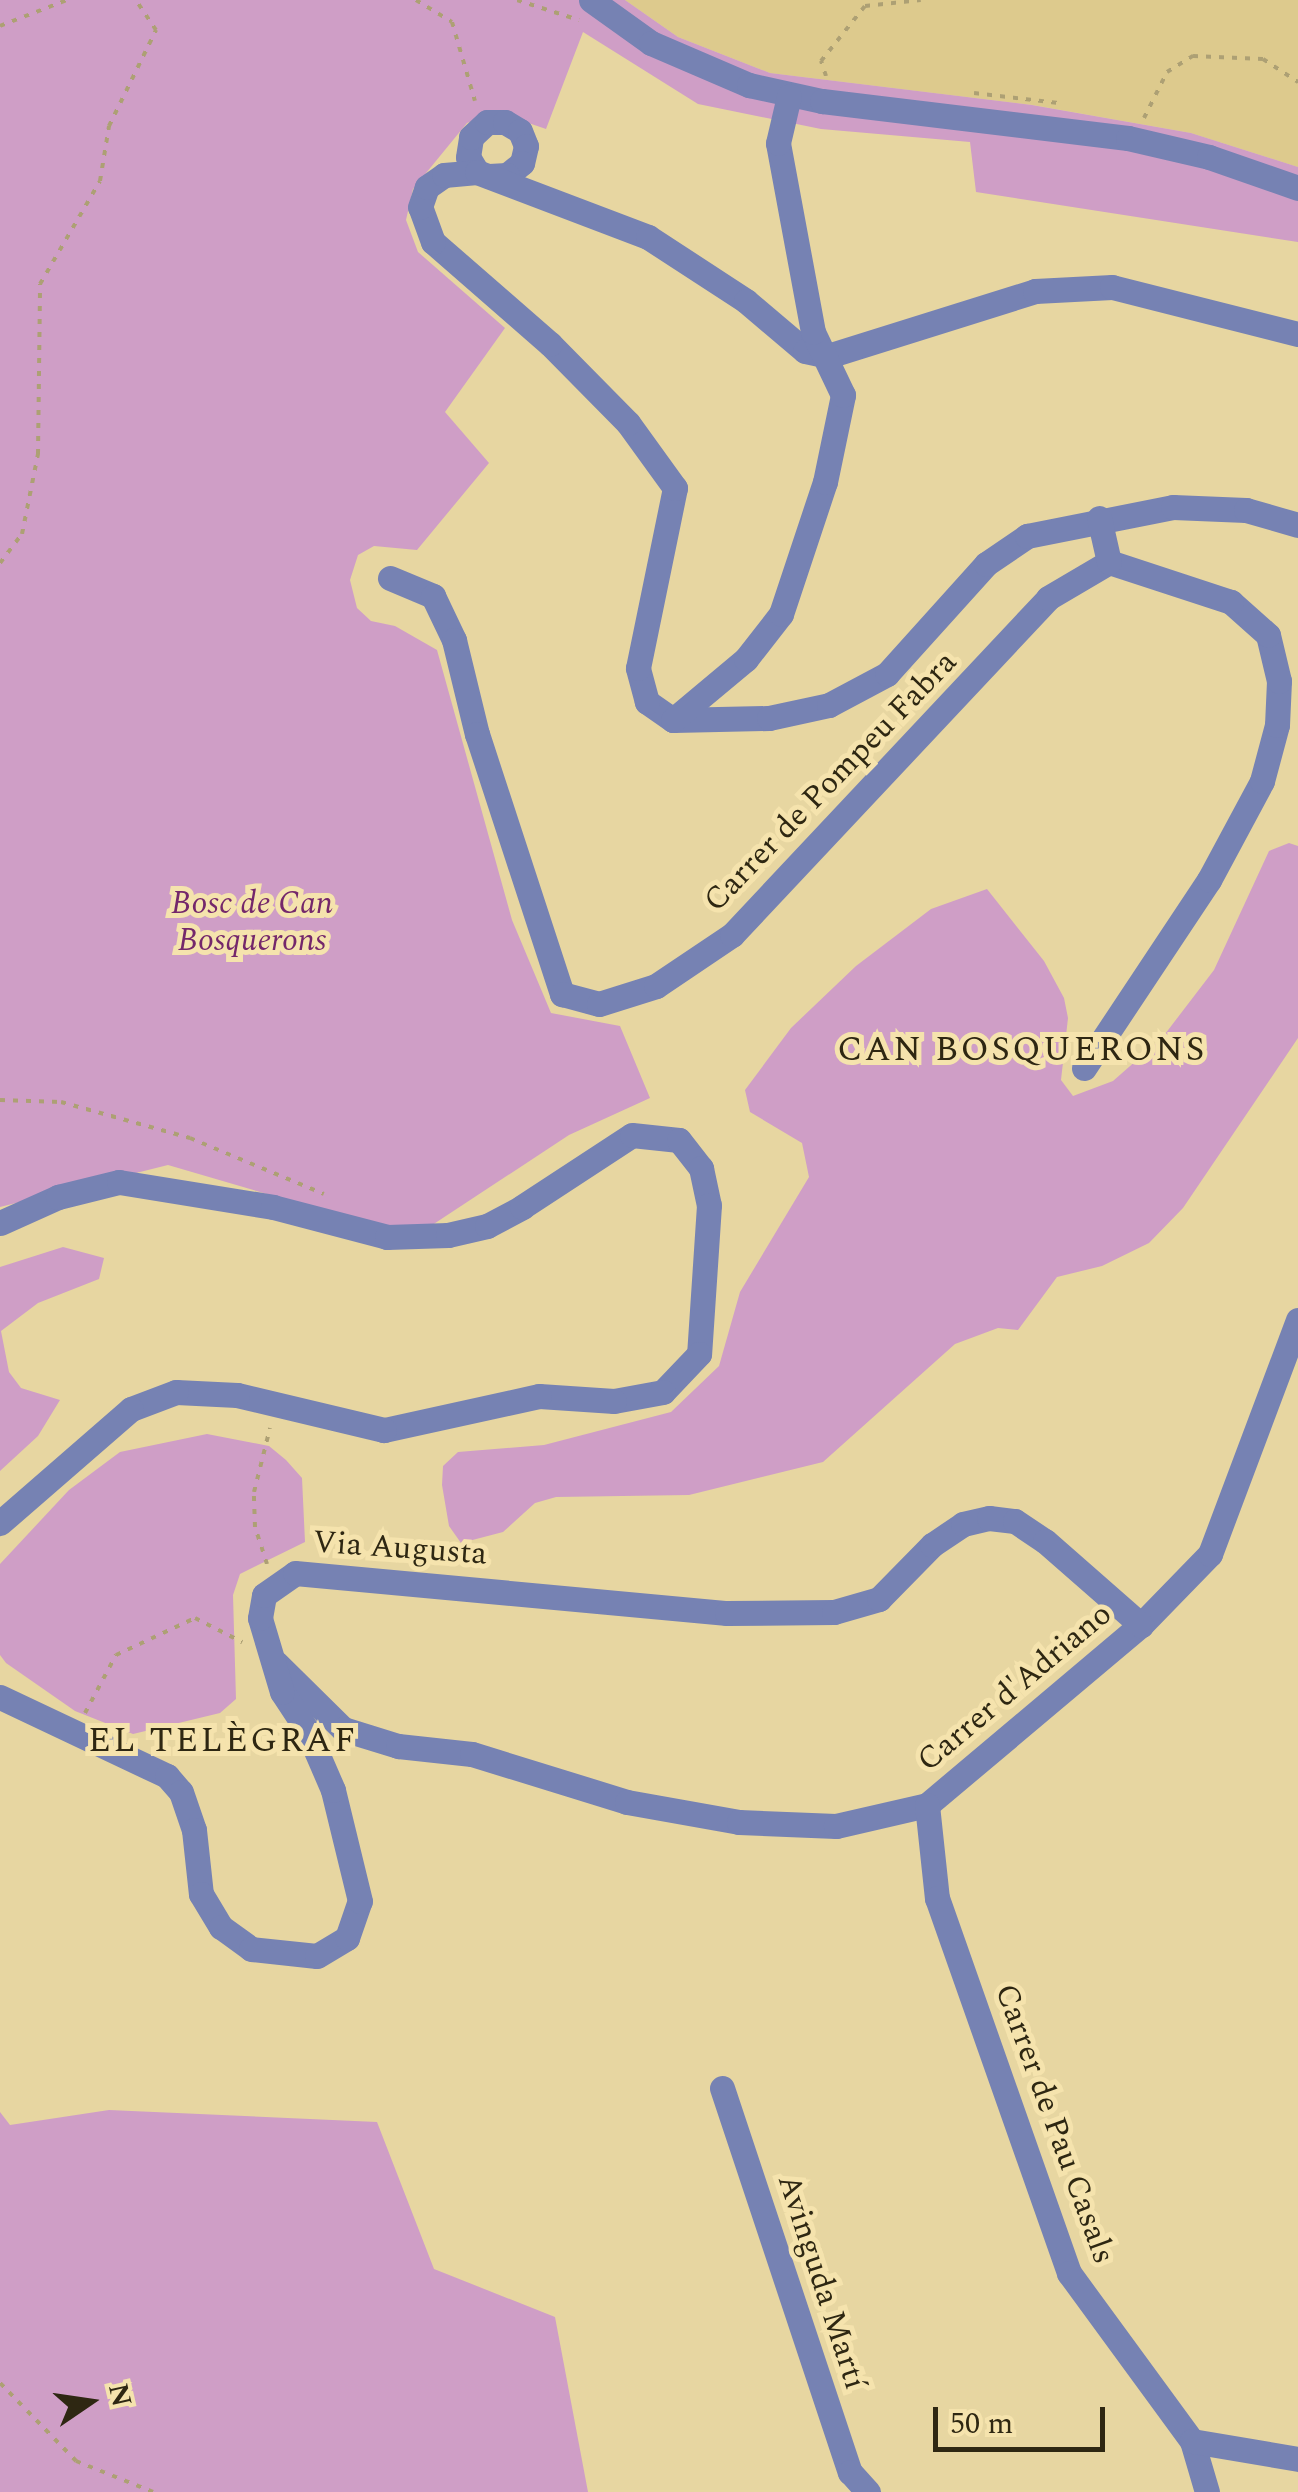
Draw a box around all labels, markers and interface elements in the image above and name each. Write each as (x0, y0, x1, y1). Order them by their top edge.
street label: Carrer de Pompeu Fabra (697, 644, 965, 920)
park label: Bosc de Can Bosquerons (171, 886, 333, 961)
district label: CAN BOSQUERONS (837, 1029, 1207, 1071)
street label: Via Augusta (312, 1524, 488, 1574)
street label: Carrer d'Adriano (910, 1596, 1120, 1780)
district label: EL TELÈGRAF (88, 1720, 358, 1762)
street label: Carrer de Pau Casals (986, 1979, 1122, 2269)
street label: Avinguda Martí (768, 2170, 874, 2394)
north arrow (40, 2352, 140, 2452)
text: N (96, 2379, 143, 2411)
scale bar (938, 2387, 1110, 2449)
text: 50 m (950, 2401, 1013, 2447)

